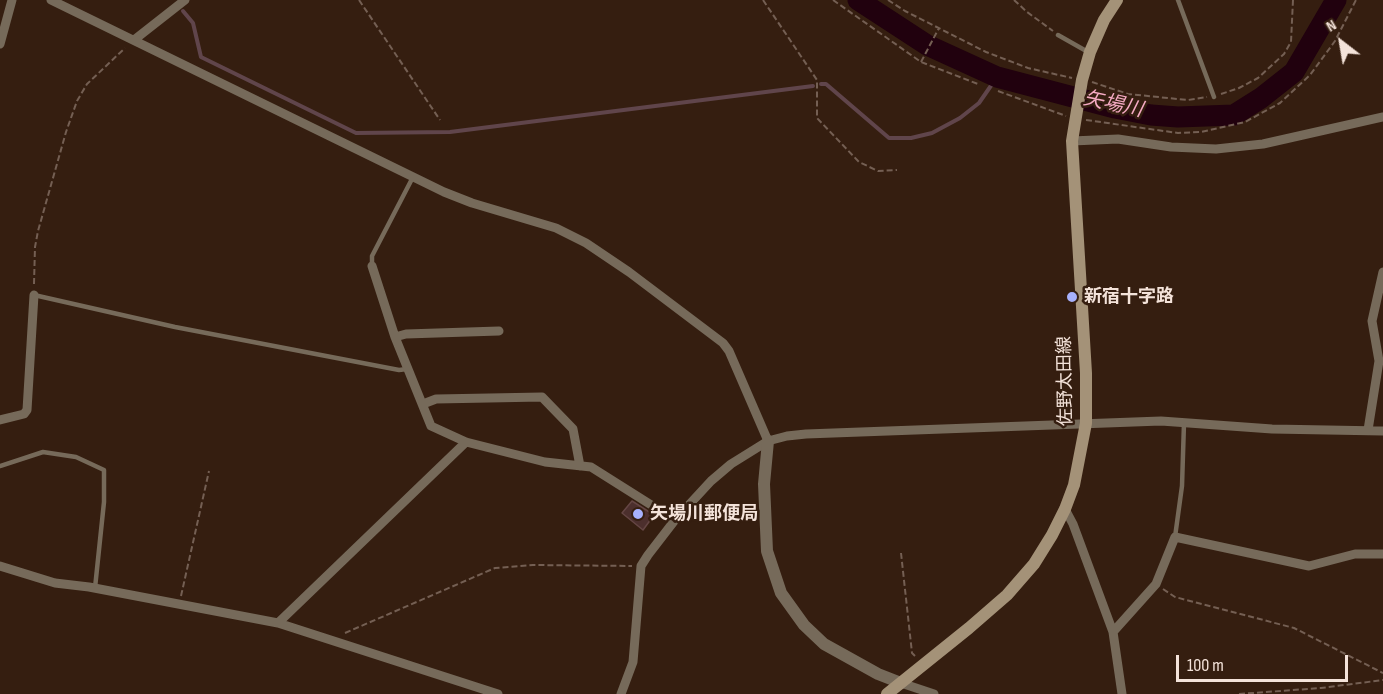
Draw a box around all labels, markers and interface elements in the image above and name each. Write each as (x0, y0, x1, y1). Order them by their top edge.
north arrow (1311, 12, 1371, 72)
text: N (1323, 16, 1340, 36)
water label: 矢場川 (1081, 87, 1145, 123)
place label: 新宿十字路 (1084, 286, 1174, 308)
marker: 新宿十字路 (1065, 290, 1079, 304)
street label: 佐野太田線 (1054, 336, 1078, 426)
place label: 矢場川郵便局 (650, 503, 758, 525)
marker: 矢場川郵便局 (631, 507, 645, 521)
scale bar (1179, 643, 1352, 681)
text: 100 m (1187, 655, 1224, 676)

